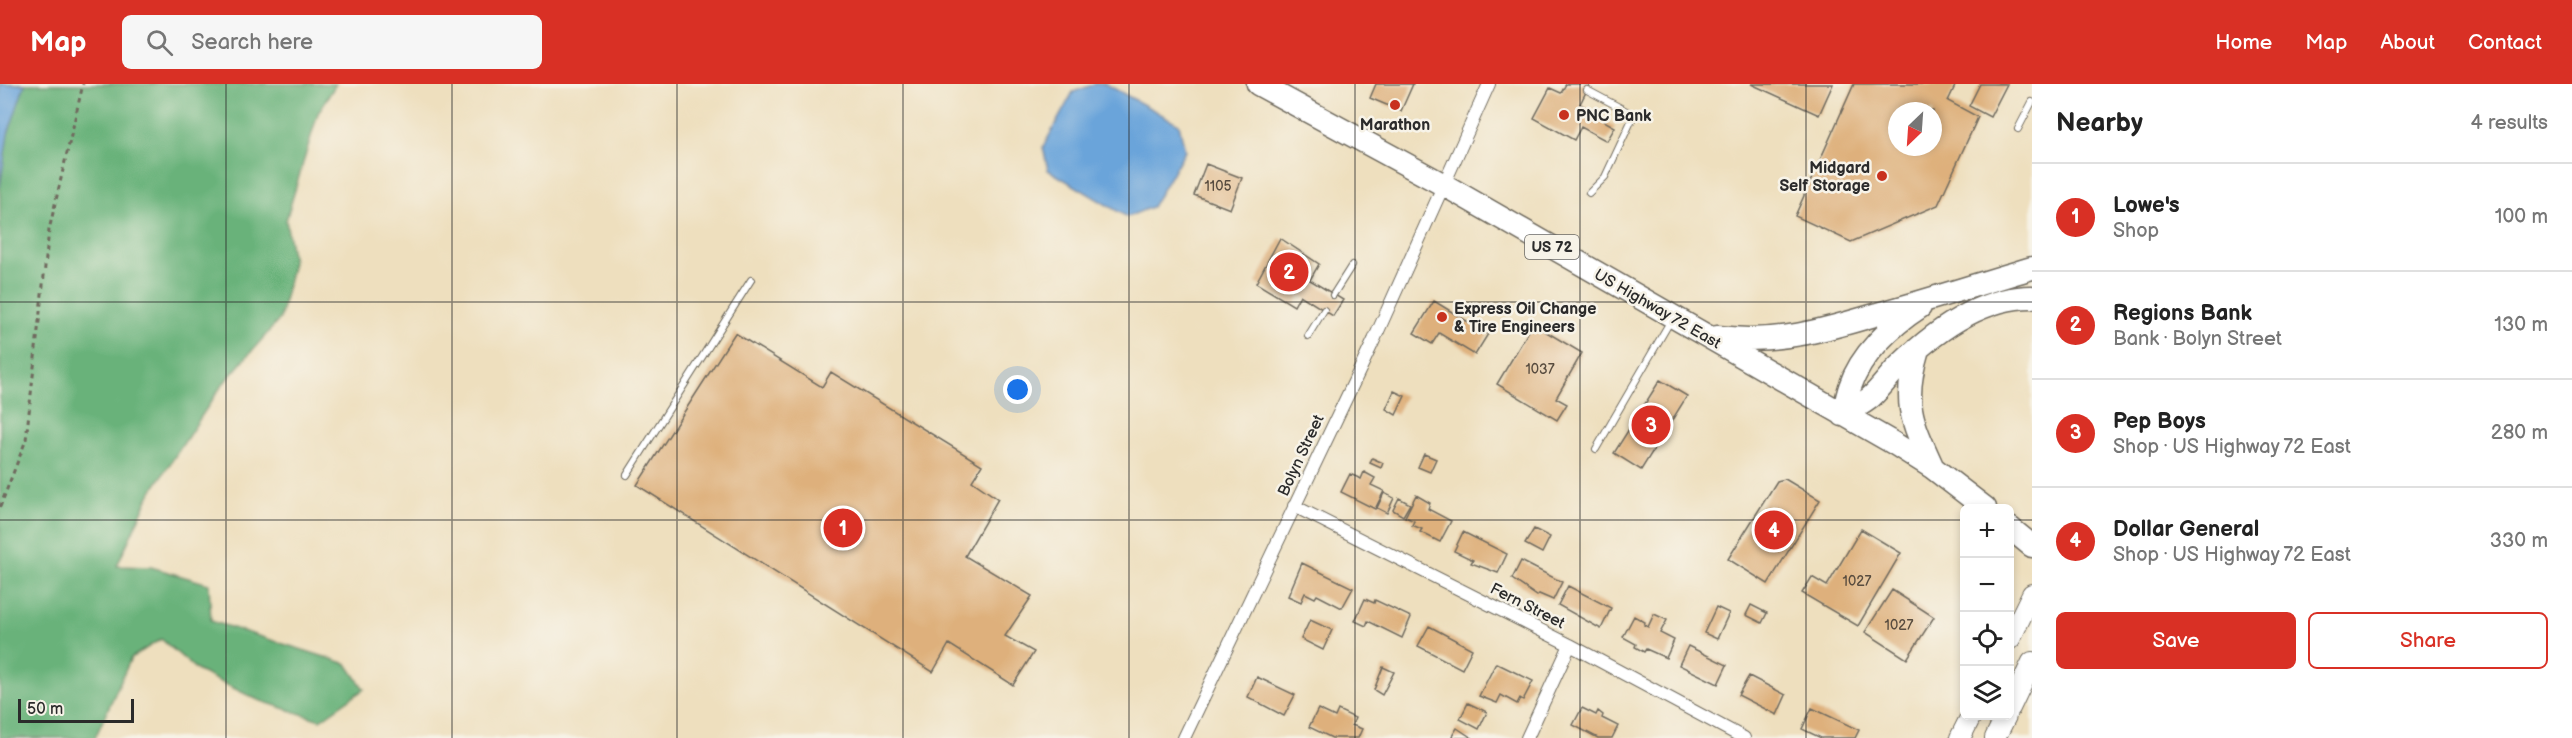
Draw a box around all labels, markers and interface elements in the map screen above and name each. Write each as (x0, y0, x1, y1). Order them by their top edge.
search box (122, 15, 542, 69)
text: Map (30, 26, 86, 59)
icon: search (143, 26, 176, 59)
text: Search here (191, 29, 313, 56)
text: Home (2215, 30, 2272, 55)
text: Map (2305, 30, 2347, 55)
text: About (2380, 30, 2435, 55)
text: Contact (2468, 30, 2542, 55)
marker: Marathon (1388, 98, 1402, 112)
north arrow (1888, 102, 1942, 156)
place label: PNC Bank (1576, 107, 1652, 126)
marker: PNC Bank (1557, 108, 1571, 122)
text: Nearby (2056, 108, 2143, 139)
text: 4 results (2470, 111, 2548, 135)
place label: Marathon (1360, 116, 1430, 135)
place label: Midgard Self Storage (1779, 159, 1870, 196)
marker: Midgard Self Storage (1875, 169, 1889, 183)
house number: 1105 (1204, 178, 1232, 195)
text: Lowe's (2113, 192, 2180, 219)
text: 1 (2071, 205, 2080, 229)
text: 100 m (2495, 205, 2548, 229)
text: Shop (2113, 219, 2159, 243)
road number: US 72 (1525, 235, 1579, 259)
pin: 2 (1270, 250, 1308, 294)
street label: US Highway 72 East (1591, 265, 1724, 353)
place label: Express Oil Change & Tire Engineers (1454, 300, 1596, 337)
text: Regions Bank (2113, 300, 2252, 327)
marker: Express Oil Change & Tire Engineers (1435, 310, 1449, 324)
text: 2 (2070, 313, 2081, 337)
text: 130 m (2494, 313, 2548, 337)
text: Bank · Bolyn Street (2113, 327, 2282, 351)
house number: 1037 (1525, 361, 1555, 378)
your location (1003, 375, 1032, 404)
pin: 3 (1632, 402, 1670, 448)
text: Pep Boys (2113, 408, 2206, 435)
street label: Bolyn Street (1274, 412, 1329, 499)
text: 3 (2070, 421, 2081, 445)
text: 280 m (2491, 421, 2548, 445)
text: Shop · US Highway 72 East (2113, 435, 2351, 459)
map controls (1960, 504, 2014, 720)
button: + (1960, 504, 2014, 558)
pin: 1 (824, 506, 862, 550)
pin: 4 (1754, 508, 1794, 552)
text: Dollar General (2113, 516, 2259, 543)
text: 4 (2070, 529, 2081, 553)
text: 330 m (2490, 529, 2548, 553)
text: Shop · US Highway 72 East (2113, 543, 2351, 567)
button: − (1960, 558, 2014, 612)
house number: 1027 (1843, 573, 1872, 590)
street label: Fern Street (1487, 579, 1568, 633)
button: locate (1960, 612, 2014, 666)
button: Save (2056, 612, 2296, 669)
button: Share (2308, 612, 2548, 669)
house number: 1027 (1885, 617, 1914, 634)
button: layers (1960, 666, 2014, 720)
scale bar (18, 696, 134, 724)
text: 50 m (27, 700, 63, 719)

